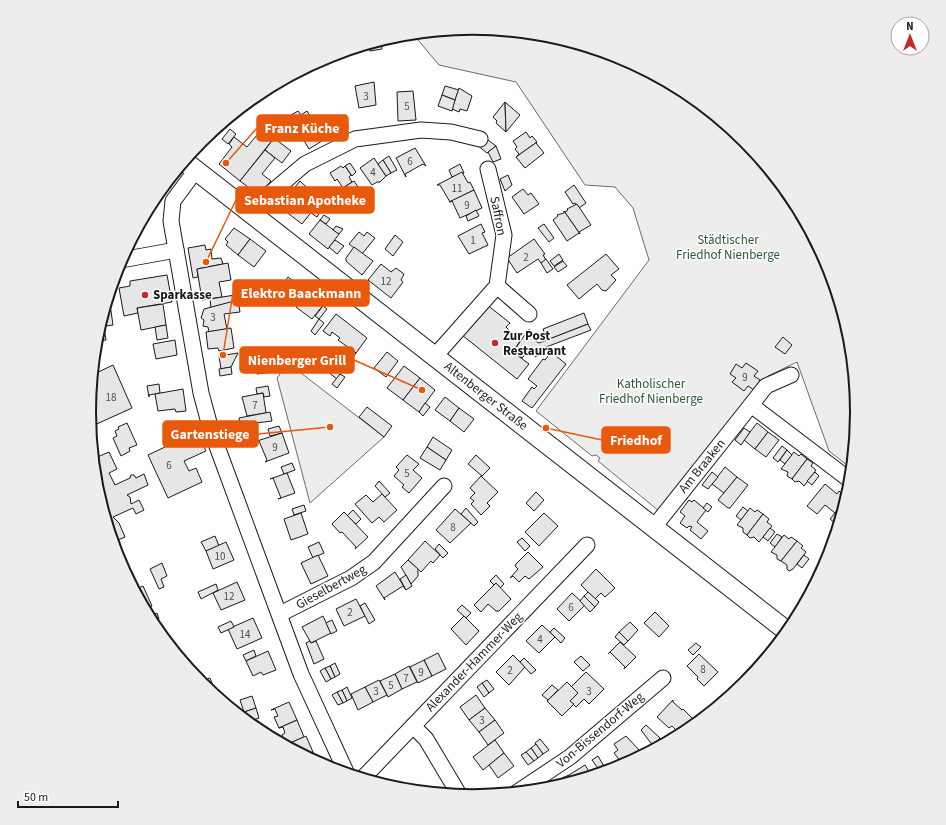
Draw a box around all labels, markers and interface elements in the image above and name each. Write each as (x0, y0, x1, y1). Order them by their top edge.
north arrow (890, 16, 930, 56)
text: N (906, 19, 914, 34)
house number: 3 (363, 89, 369, 104)
house number: 5 (404, 99, 410, 114)
callout: Franz Küche (257, 115, 348, 141)
text: Franz Küche (264, 119, 340, 139)
house number: 6 (407, 154, 413, 169)
house number: 4 (370, 165, 376, 180)
house number: 11 (452, 181, 462, 196)
callout: Sebastian Apotheke (236, 187, 374, 213)
text: Sebastian Apotheke (244, 191, 366, 211)
street label: Saffron (485, 195, 511, 237)
house number: 9 (464, 198, 470, 213)
park label: Städtischer Friedhof Nienberge (676, 231, 780, 264)
house number: 1 (470, 233, 476, 248)
house number: 2 (523, 250, 529, 265)
house number: 12 (381, 274, 391, 289)
callout: Elektro Baackmann (233, 280, 369, 306)
text: Elektro Baackmann (241, 284, 361, 304)
place label: Sparkasse (153, 286, 212, 304)
marker: Sparkasse (140, 290, 150, 300)
house number: 3 (210, 310, 216, 325)
place label: Zur Post Restaurant (503, 327, 566, 360)
marker: Zur Post Restaurant (490, 338, 500, 348)
callout: Nienberger Grill (240, 347, 354, 373)
text: Nienberger Grill (248, 351, 346, 371)
street label: Altenberger Straße (440, 358, 532, 434)
house number: 9 (742, 370, 748, 385)
park label: Katholischer Friedhof Nienberge (599, 375, 703, 408)
house number: 18 (106, 390, 117, 405)
house number: 7 (252, 398, 258, 413)
callout: Gartenstiege (163, 421, 258, 447)
text: Gartenstiege (171, 425, 249, 445)
callout: Friedhof (602, 427, 670, 453)
text: Friedhof (610, 431, 663, 451)
street label: Am Braaken (675, 435, 729, 497)
house number: 9 (272, 440, 278, 455)
house number: 6 (166, 458, 172, 473)
house number: 5 (404, 466, 410, 481)
house number: 8 (450, 520, 456, 535)
house number: 10 (215, 549, 225, 564)
street label: Gieselbertweg (293, 560, 370, 614)
house number: 12 (224, 589, 234, 604)
house number: 6 (568, 600, 574, 615)
house number: 2 (347, 605, 353, 620)
street label: Alexander-Hammer-Weg (422, 608, 527, 716)
house number: 14 (240, 627, 251, 642)
house number: 4 (537, 632, 543, 647)
house number: 8 (700, 662, 706, 677)
house number: 2 (507, 663, 513, 678)
house number: 9 (418, 665, 424, 680)
house number: 7 (403, 671, 409, 686)
house number: 5 (388, 678, 394, 693)
house number: 3 (373, 684, 379, 699)
house number: 3 (586, 684, 592, 699)
street label: Von-Bissendorf-Weg (552, 688, 648, 772)
house number: 3 (479, 713, 485, 728)
scale bar (18, 783, 118, 809)
text: 50 m (24, 789, 48, 806)

